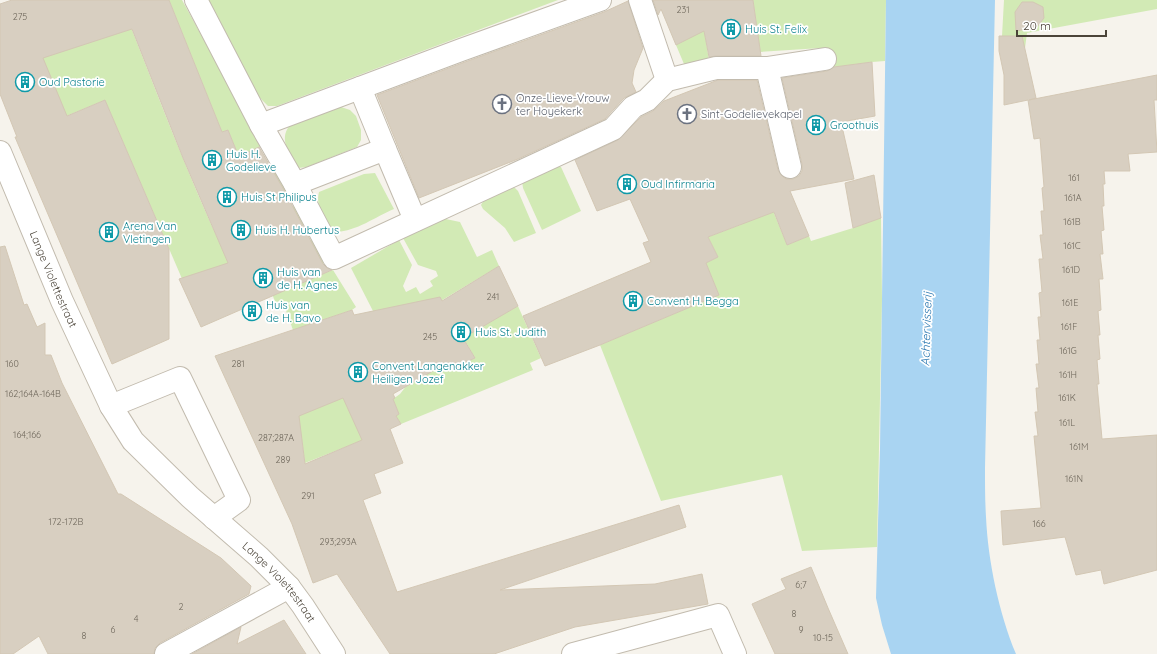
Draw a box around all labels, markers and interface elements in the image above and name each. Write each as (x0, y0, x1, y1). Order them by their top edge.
house number: 231 (676, 4, 690, 15)
house number: 275 (13, 11, 27, 22)
scale bar (1017, 12, 1106, 38)
building icon: Huis St. Felix (720, 18, 742, 40)
text: 20 m (1023, 18, 1051, 33)
place label: Huis St. Felix (745, 22, 807, 36)
building icon: Oud Pastorie (14, 71, 36, 93)
place label: Oud Pastorie (39, 75, 105, 89)
place label: Onze-Lieve-Vrouw ter Hoyekerk (516, 91, 609, 118)
church icon: Onze-Lieve-Vrouw ter Hoyekerk (491, 93, 513, 115)
church icon: Sint-Godelievekapel (676, 103, 698, 125)
place label: Sint-Godelievekapel (701, 107, 802, 121)
building icon: Groothuis (805, 114, 827, 136)
place label: Groothuis (830, 118, 879, 132)
place label: Huis H. Godelieve (226, 147, 276, 174)
building icon: Huis H. Godelieve (201, 149, 223, 171)
house number: 161 (1068, 172, 1080, 183)
building icon: Oud Infirmaria (616, 173, 638, 195)
place label: Oud Infirmaria (641, 177, 715, 191)
building icon: Huis St Philipus (216, 186, 238, 208)
place label: Huis St Philipus (241, 190, 317, 204)
house number: 161A (1064, 192, 1082, 203)
house number: 161B (1063, 216, 1081, 227)
place label: Arena Van Vletingen (123, 219, 177, 246)
building icon: Huis H. Hubertus (230, 219, 252, 241)
building icon: Arena Van Vletingen (98, 221, 120, 243)
place label: Huis H. Hubertus (255, 223, 339, 237)
street label: Lange Violettestraat (27, 229, 80, 330)
house number: 161C (1063, 240, 1081, 251)
house number: 161D (1062, 264, 1080, 275)
place label: Huis van de H. Agnes (277, 265, 338, 292)
building icon: Huis van de H. Agnes (252, 267, 274, 289)
building icon: Convent H. Begga (622, 290, 644, 312)
house number: 241 (487, 291, 499, 302)
water label: Achtervisserij (917, 291, 935, 366)
place label: Convent H. Begga (647, 294, 739, 308)
house number: 161E (1062, 297, 1078, 308)
place label: Huis van de H. Bavo (266, 298, 321, 325)
building icon: Huis van de H. Bavo (241, 300, 263, 322)
building icon: Huis St. Judith (450, 321, 472, 343)
house number: 161F (1061, 321, 1077, 332)
place label: Huis St. Judith (475, 325, 546, 339)
house number: 245 (423, 331, 437, 342)
house number: 161G (1059, 345, 1077, 356)
house number: 160 (5, 358, 19, 369)
house number: 281 (231, 358, 245, 369)
place label: Convent Langenakker Heiligen Jozef (372, 359, 485, 386)
building icon: Convent Langenakker Heiligen Jozef (347, 361, 369, 383)
house number: 161H (1059, 369, 1077, 380)
house number: 162;164A-164B (5, 388, 61, 399)
house number: 161K (1058, 392, 1076, 403)
house number: 161L (1059, 417, 1075, 428)
house number: 164;166 (13, 429, 41, 440)
house number: 287;287A (258, 432, 294, 443)
house number: 161M (1070, 441, 1088, 452)
house number: 289 (276, 454, 290, 465)
house number: 161N (1065, 473, 1083, 484)
house number: 291 (301, 490, 315, 501)
house number: 172-172B (49, 516, 84, 527)
house number: 166 (1032, 518, 1046, 529)
house number: 293;293A (319, 536, 357, 547)
street label: Lange Violettestraat (240, 539, 319, 625)
house number: 6;7 (795, 579, 807, 590)
house number: 2 (179, 601, 184, 612)
house number: 8 (792, 608, 797, 619)
house number: 4 (134, 613, 139, 624)
house number: 6 (111, 624, 116, 635)
house number: 9 (798, 624, 804, 635)
house number: 8 (82, 630, 87, 641)
house number: 10-15 (813, 632, 833, 643)

